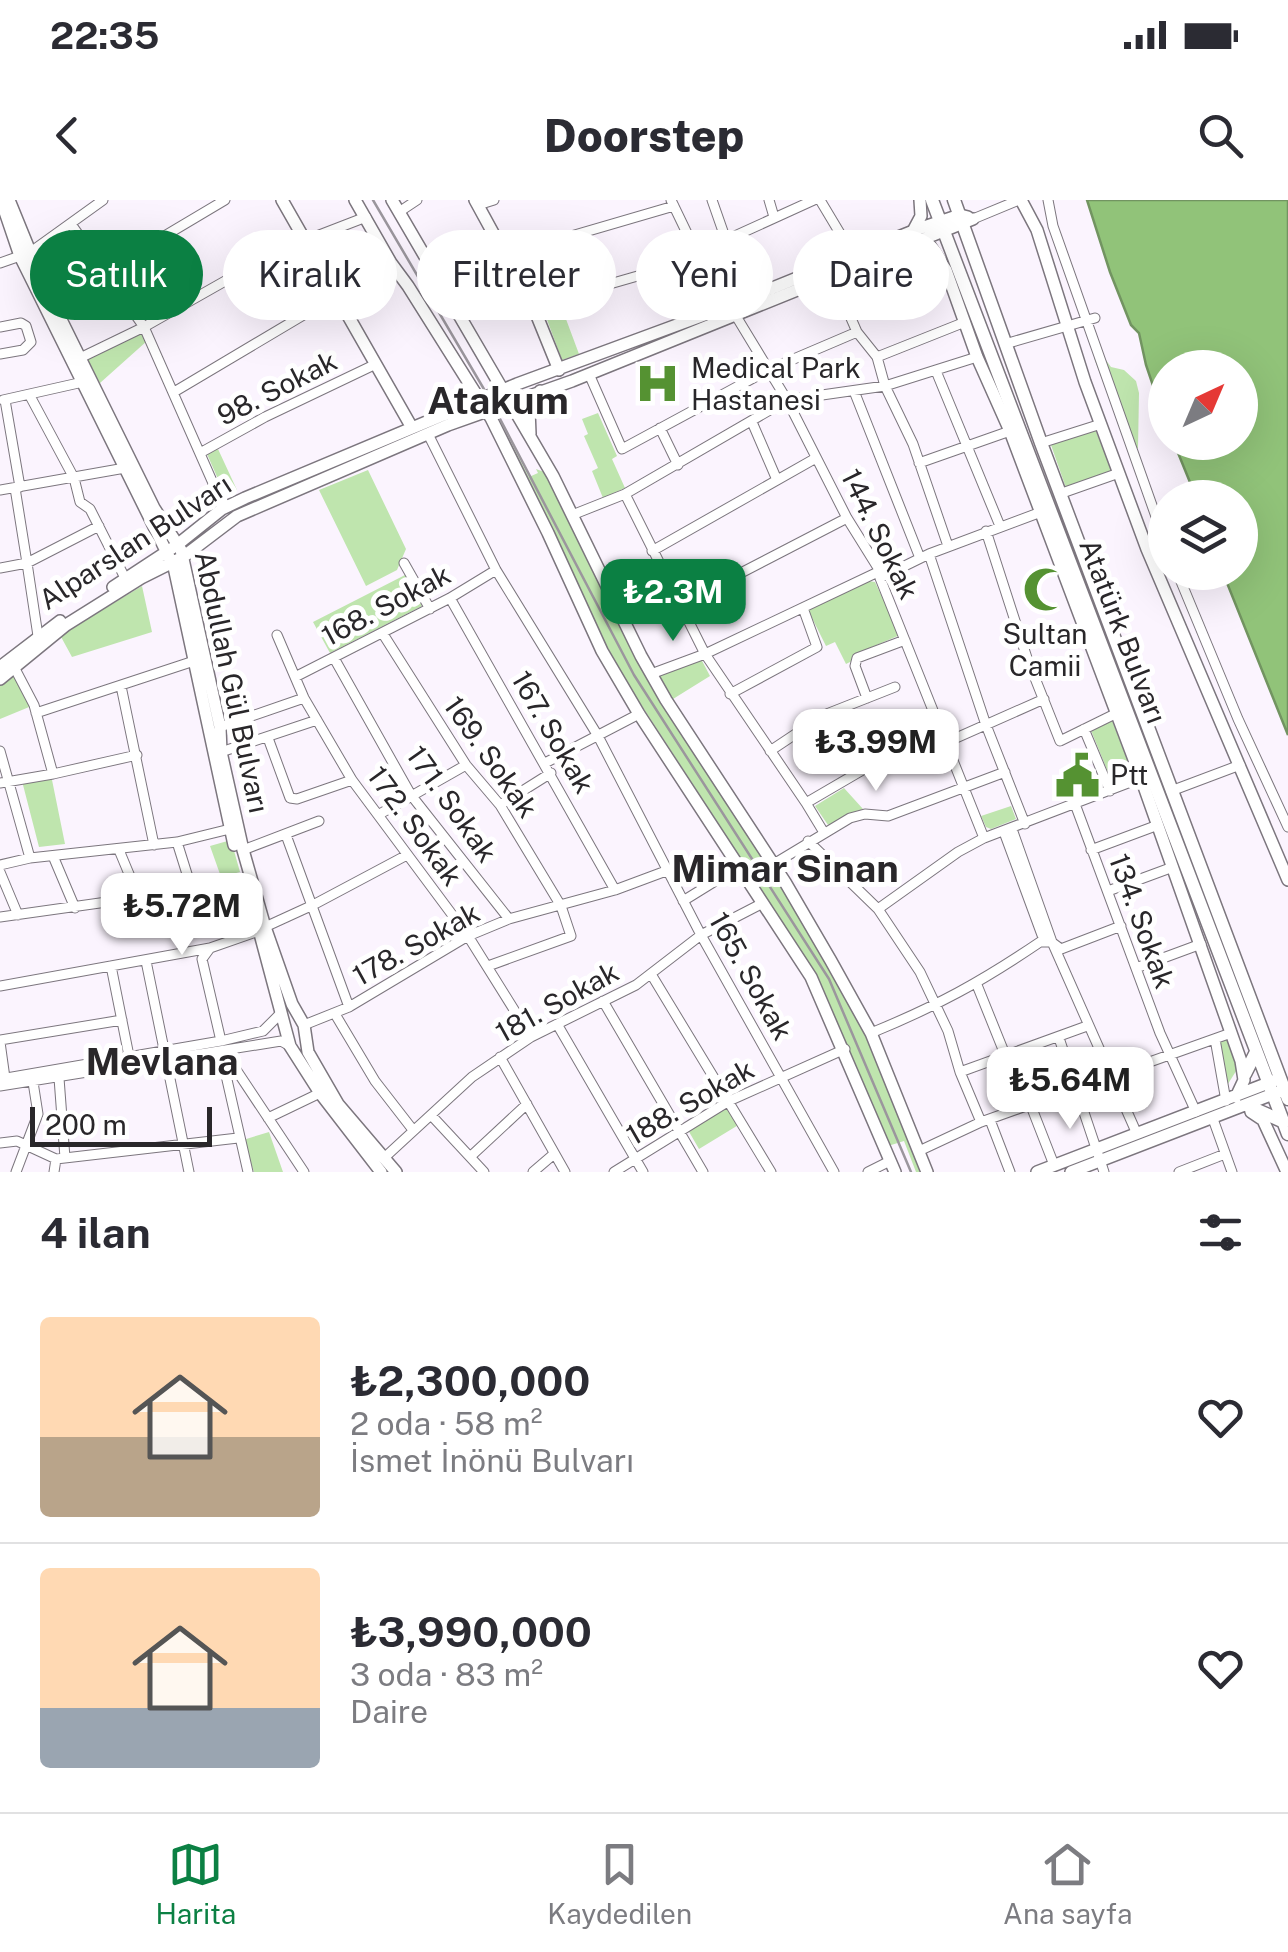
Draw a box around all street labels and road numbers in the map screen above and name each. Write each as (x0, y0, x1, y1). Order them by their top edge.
street label: 98. Sokak (212, 343, 342, 432)
street label: 144. Sokak (835, 463, 926, 604)
street label: Alparslan Bulvarı (33, 467, 237, 616)
street label: Atatürk Bulvarı (1073, 534, 1174, 728)
street label: Abdullah Gül Bulvarı (189, 548, 276, 816)
street label: 168. Sokak (316, 557, 456, 652)
street label: 167. Sokak (505, 665, 602, 799)
street label: 169. Sokak (438, 690, 545, 824)
street label: 171. Sokak (400, 739, 504, 868)
street label: 172. Sokak (361, 760, 470, 892)
street label: 134. Sokak (1103, 849, 1182, 993)
street label: 178. Sokak (347, 895, 485, 992)
street label: 165. Sokak (703, 906, 800, 1045)
street label: 181. Sokak (490, 954, 624, 1049)
street label: 188. Sokak (620, 1052, 759, 1151)

